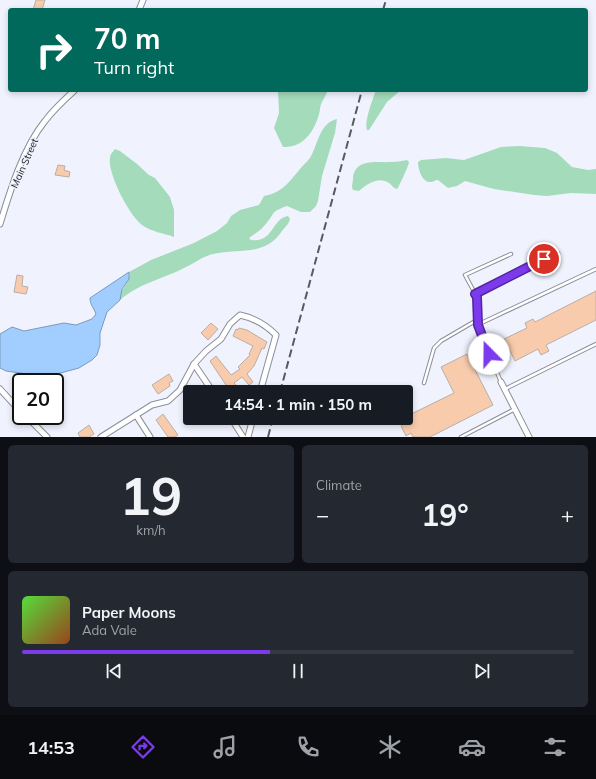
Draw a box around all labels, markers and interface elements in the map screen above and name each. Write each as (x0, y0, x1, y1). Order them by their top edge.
text: 70 m (94, 21, 160, 56)
icon: right (28, 24, 80, 76)
text: Turn right (94, 56, 174, 79)
street label: Main Street (8, 136, 41, 190)
pin (527, 242, 561, 276)
icon: arrive (533, 248, 555, 270)
position arrow (468, 333, 510, 375)
speed limit sign: 20 (12, 373, 64, 425)
text: 14:54 · 1 min · 150 m (224, 395, 372, 414)
text: 19 (120, 463, 182, 528)
text: Climate (316, 477, 362, 493)
text: 19° (421, 496, 469, 534)
text: − (316, 501, 329, 529)
text: + (561, 501, 574, 529)
text: km/h (136, 522, 166, 538)
text: Paper Moons (82, 603, 176, 622)
text: Ada Vale (82, 622, 137, 638)
icon: previous (103, 660, 125, 682)
icon: pause (287, 660, 309, 682)
icon: next (471, 660, 493, 682)
icon: directions (129, 733, 157, 761)
icon: music (211, 733, 239, 761)
icon: phone (294, 733, 322, 761)
icon: climate (376, 733, 404, 761)
icon: car (458, 733, 486, 761)
icon: filters (541, 733, 569, 761)
text: 14:53 (27, 736, 75, 759)

